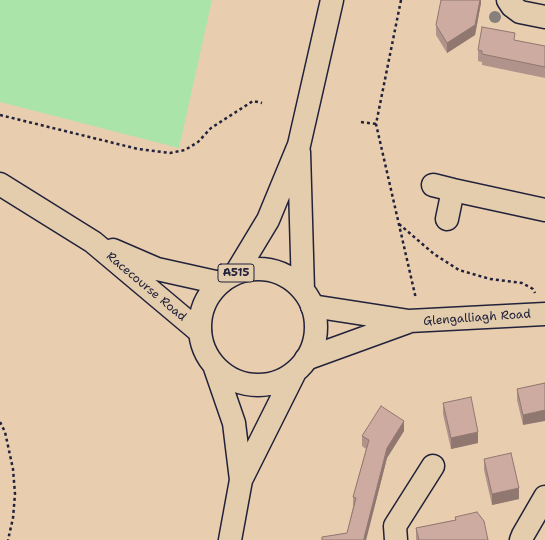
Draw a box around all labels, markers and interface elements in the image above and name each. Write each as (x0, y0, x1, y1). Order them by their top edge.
street label: Racecourse Road (103, 249, 189, 325)
road number: A515 (218, 264, 254, 282)
street label: Glengalliagh Road (423, 307, 531, 329)

